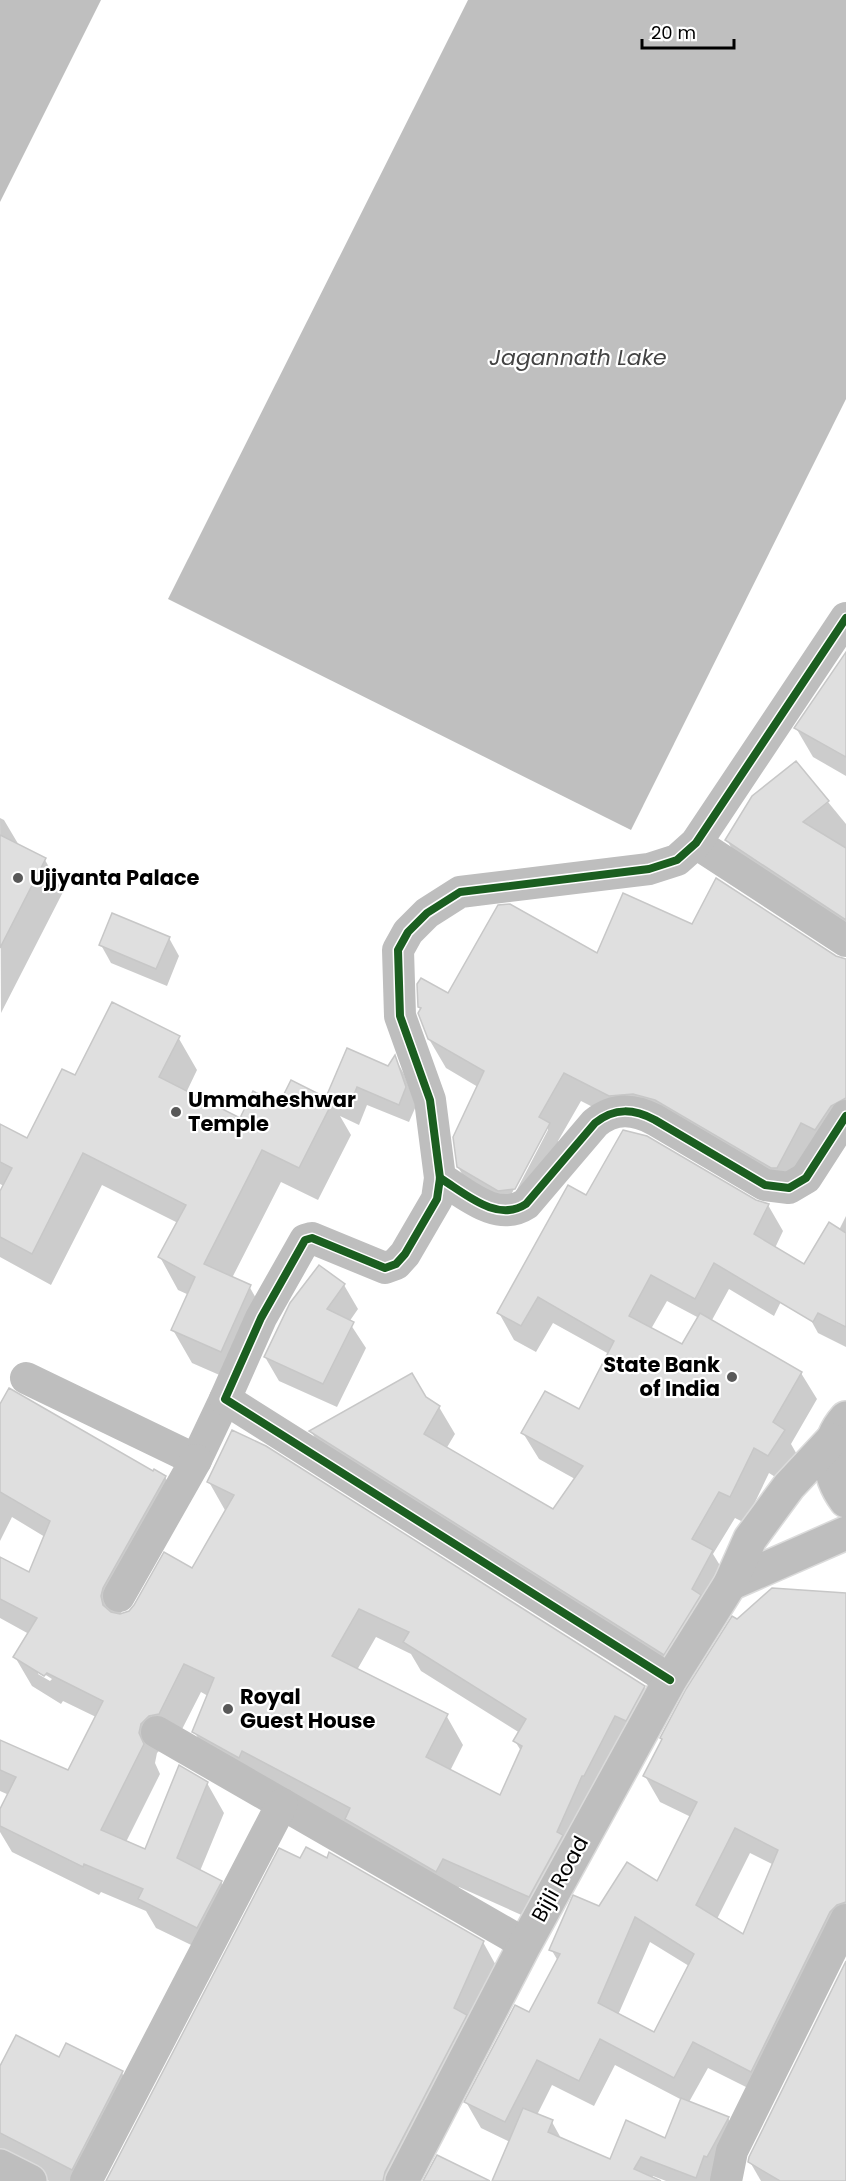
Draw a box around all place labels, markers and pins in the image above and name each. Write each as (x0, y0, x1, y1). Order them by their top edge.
place label: Ujjyanta Palace (30, 863, 200, 892)
marker: Ujjyanta Palace (11, 871, 25, 885)
place label: Ummaheshwar Temple (188, 1085, 356, 1138)
marker: Ummaheshwar Temple (169, 1105, 183, 1119)
place label: State Bank of India (603, 1350, 720, 1403)
marker: State Bank of India (725, 1370, 739, 1384)
place label: Royal Guest House (240, 1682, 375, 1735)
marker: Royal Guest House (221, 1702, 235, 1716)

